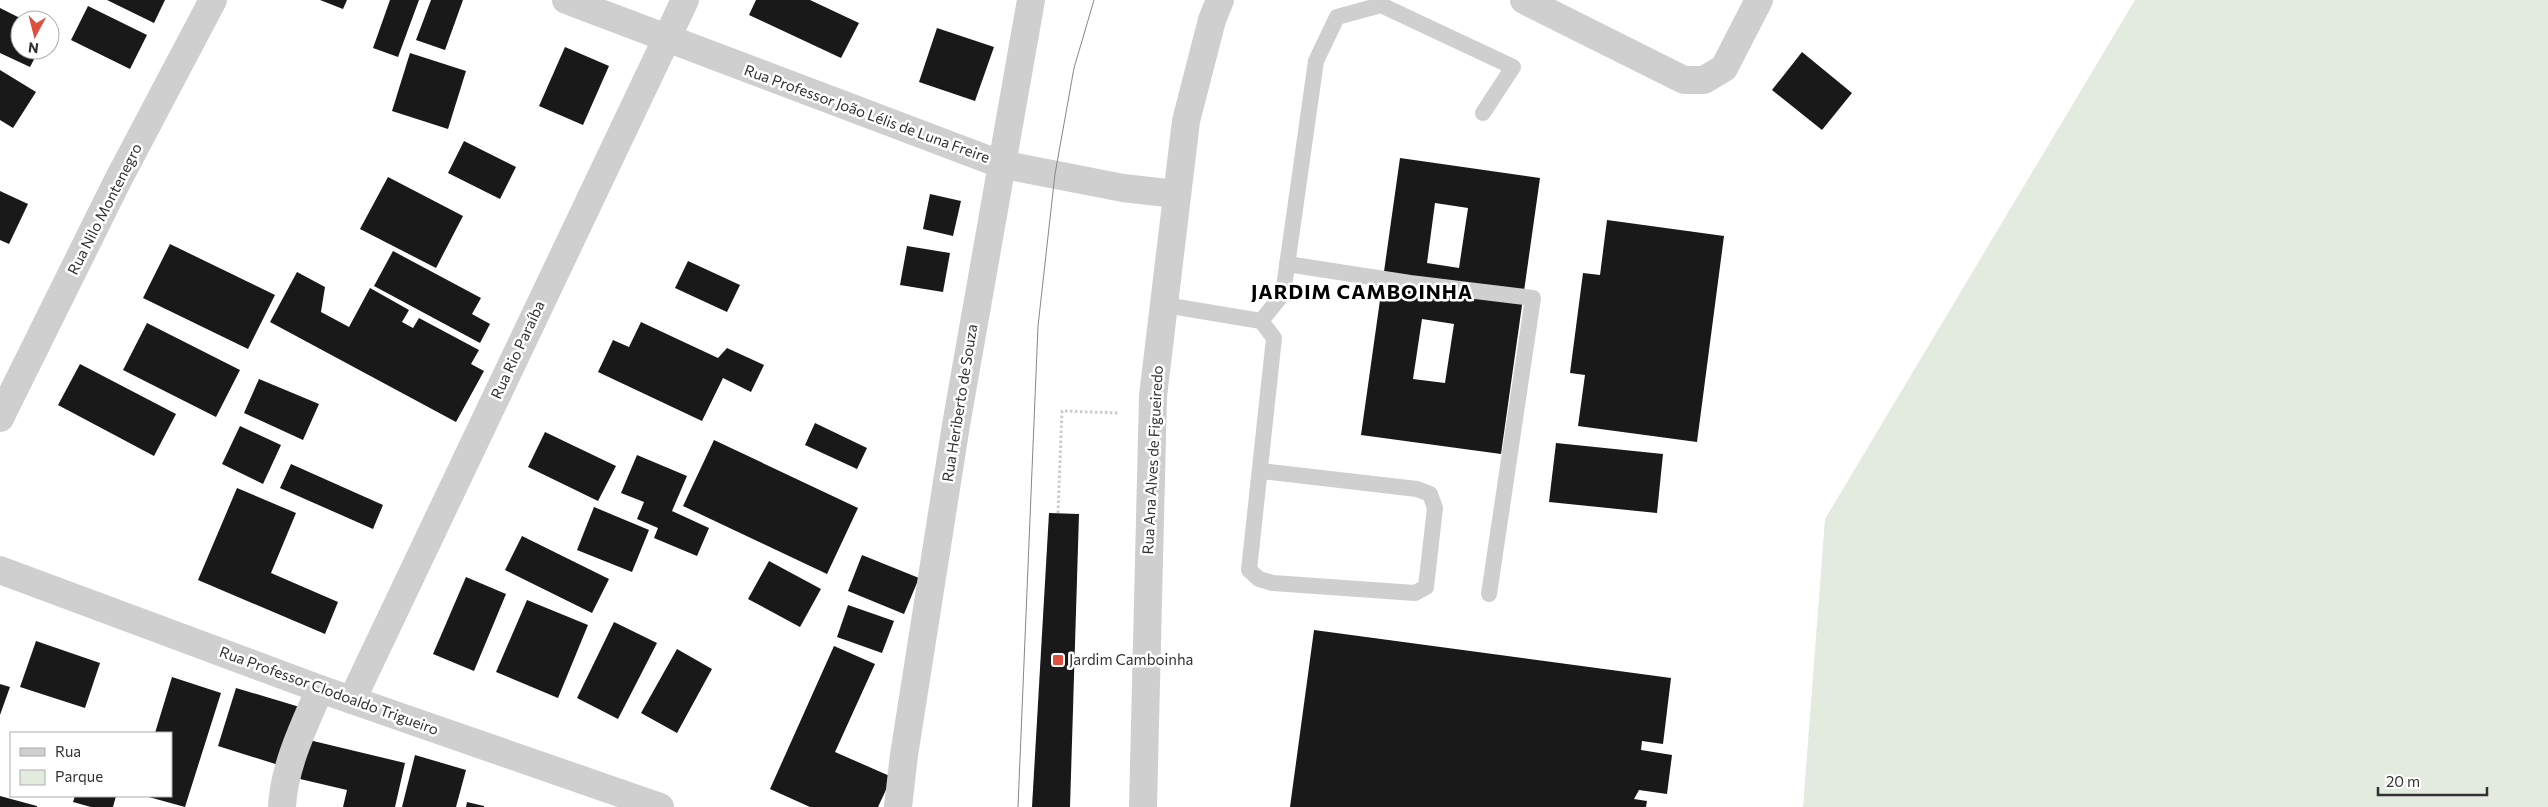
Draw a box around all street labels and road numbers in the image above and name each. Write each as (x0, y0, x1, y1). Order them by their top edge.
street label: Rua Professor João Lélis de Luna Freire (742, 60, 993, 166)
street label: Rua Nilo Montenegro (63, 140, 145, 277)
street label: Rua Rio Paraíba (486, 298, 548, 402)
street label: Rua Heriberto de Souza (938, 323, 980, 483)
street label: Rua Ana Alves de Figueiredo (1138, 365, 1166, 555)
street label: Rua Professor Clodoaldo Trigueiro (217, 642, 441, 738)

